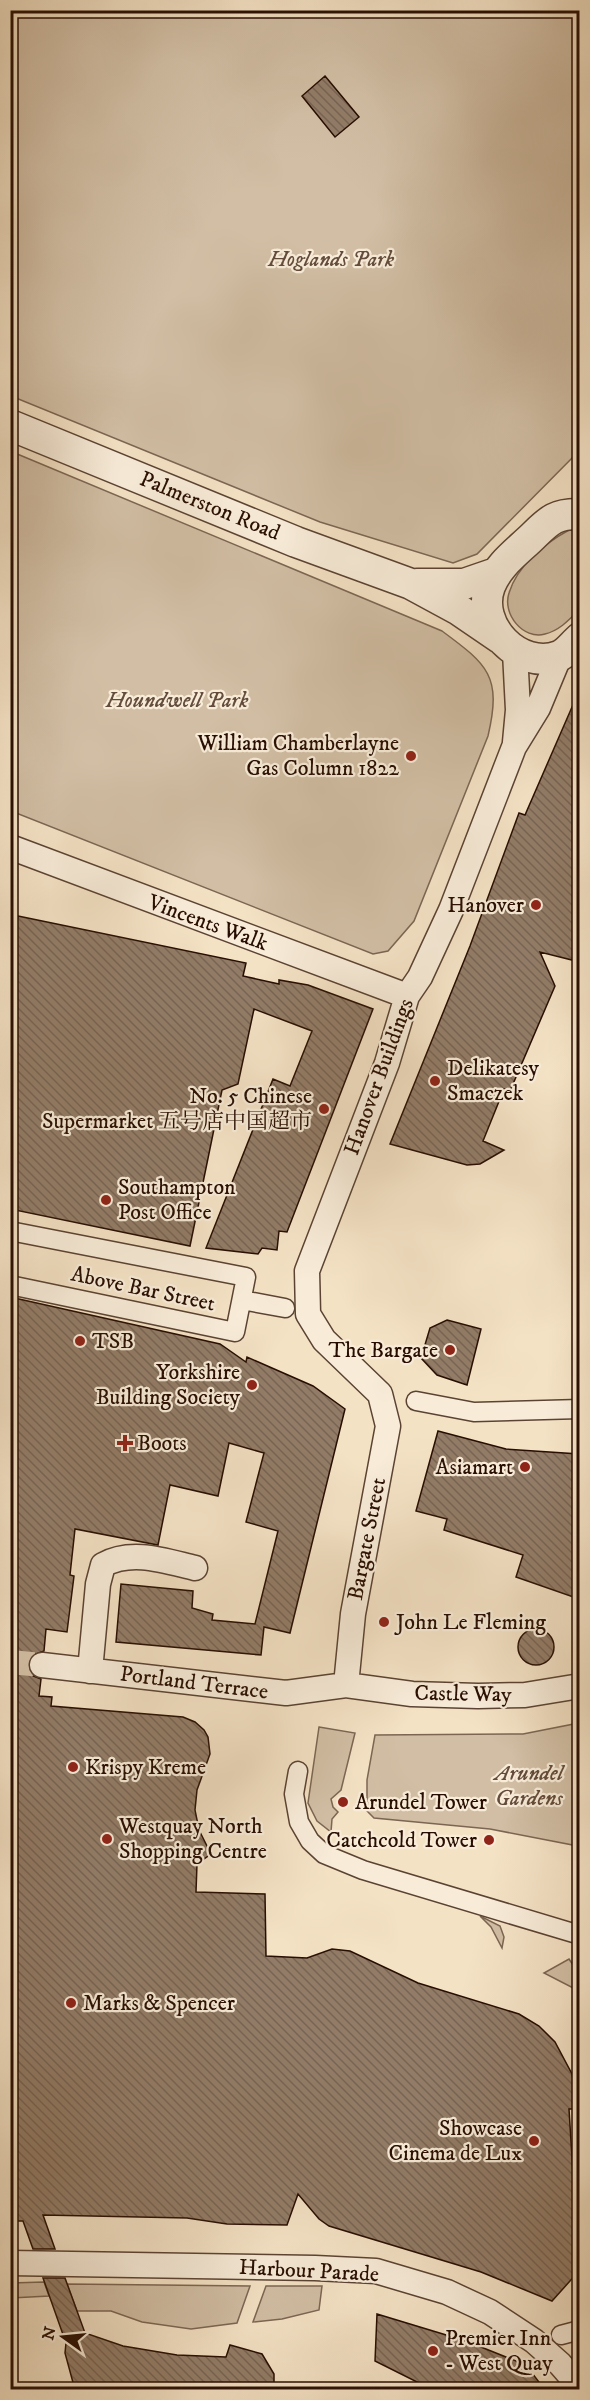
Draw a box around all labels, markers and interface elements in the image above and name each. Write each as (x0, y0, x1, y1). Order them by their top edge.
park label: Hoglands Park (267, 246, 395, 273)
street label: Palmerston Road (136, 466, 284, 546)
park label: Houndwell Park (105, 687, 249, 714)
place label: William Chamberlayne Gas Column 1822 (196, 730, 399, 782)
marker: William Chamberlayne Gas Column 1822 (404, 749, 418, 763)
street label: Vincents Walk (143, 888, 272, 957)
place label: Hanover (447, 892, 525, 919)
marker: Hanover (529, 898, 543, 912)
street label: Hanover Buildings (338, 995, 420, 1159)
place label: Delikatesy Smaczek (447, 1055, 540, 1107)
marker: Delikatesy Smaczek (428, 1074, 442, 1088)
place label: No. 5 Chinese Supermarket 五号店中国超市 (42, 1083, 312, 1135)
marker: No. 5 Chinese Supermarket 五号店中国超市 (317, 1102, 331, 1116)
place label: Southampton Post Office (118, 1174, 236, 1226)
marker: Southampton Post Office (99, 1193, 113, 1207)
street label: Above Bar Street (68, 1261, 218, 1317)
place label: TSB (92, 1328, 134, 1355)
marker: TSB (73, 1334, 87, 1348)
place label: The Bargate (328, 1337, 438, 1364)
marker: The Bargate (443, 1343, 457, 1357)
place label: Yorkshire Building Society (96, 1359, 241, 1411)
marker: Yorkshire Building Society (245, 1378, 259, 1392)
place label: Boots (137, 1430, 187, 1457)
marker: Boots (118, 1436, 132, 1450)
place label: Asiamart (436, 1454, 513, 1481)
marker: Asiamart (518, 1460, 532, 1474)
street label: Bargate Street (342, 1475, 392, 1603)
place label: John Le Fleming (394, 1609, 546, 1636)
marker: John Le Fleming (377, 1615, 391, 1629)
street label: Portland Terrace (118, 1661, 270, 1705)
street label: Castle Way (414, 1680, 512, 1708)
place label: Krispy Kreme (85, 1754, 206, 1781)
marker: Krispy Kreme (66, 1760, 80, 1774)
park label: Arundel Gardens (492, 1760, 566, 1812)
place label: Arundel Tower (355, 1789, 488, 1816)
marker: Arundel Tower (336, 1795, 350, 1809)
place label: Westquay North Shopping Centre (118, 1813, 267, 1865)
place label: Catchcold Tower (326, 1827, 478, 1854)
marker: Westquay North Shopping Centre (100, 1832, 114, 1846)
marker: Catchcold Tower (482, 1833, 496, 1847)
place label: Marks & Spencer (83, 1990, 236, 2017)
marker: Marks & Spencer (64, 1996, 78, 2010)
place label: Showcase Cinema de Lux (389, 2115, 522, 2167)
marker: Showcase Cinema de Lux (527, 2134, 541, 2148)
street label: Harbour Parade (238, 2254, 380, 2288)
north arrow (33, 2307, 93, 2367)
text: N (38, 2324, 61, 2342)
place label: Premier Inn - West Quay (445, 2325, 553, 2377)
marker: Premier Inn - West Quay (426, 2344, 440, 2358)

